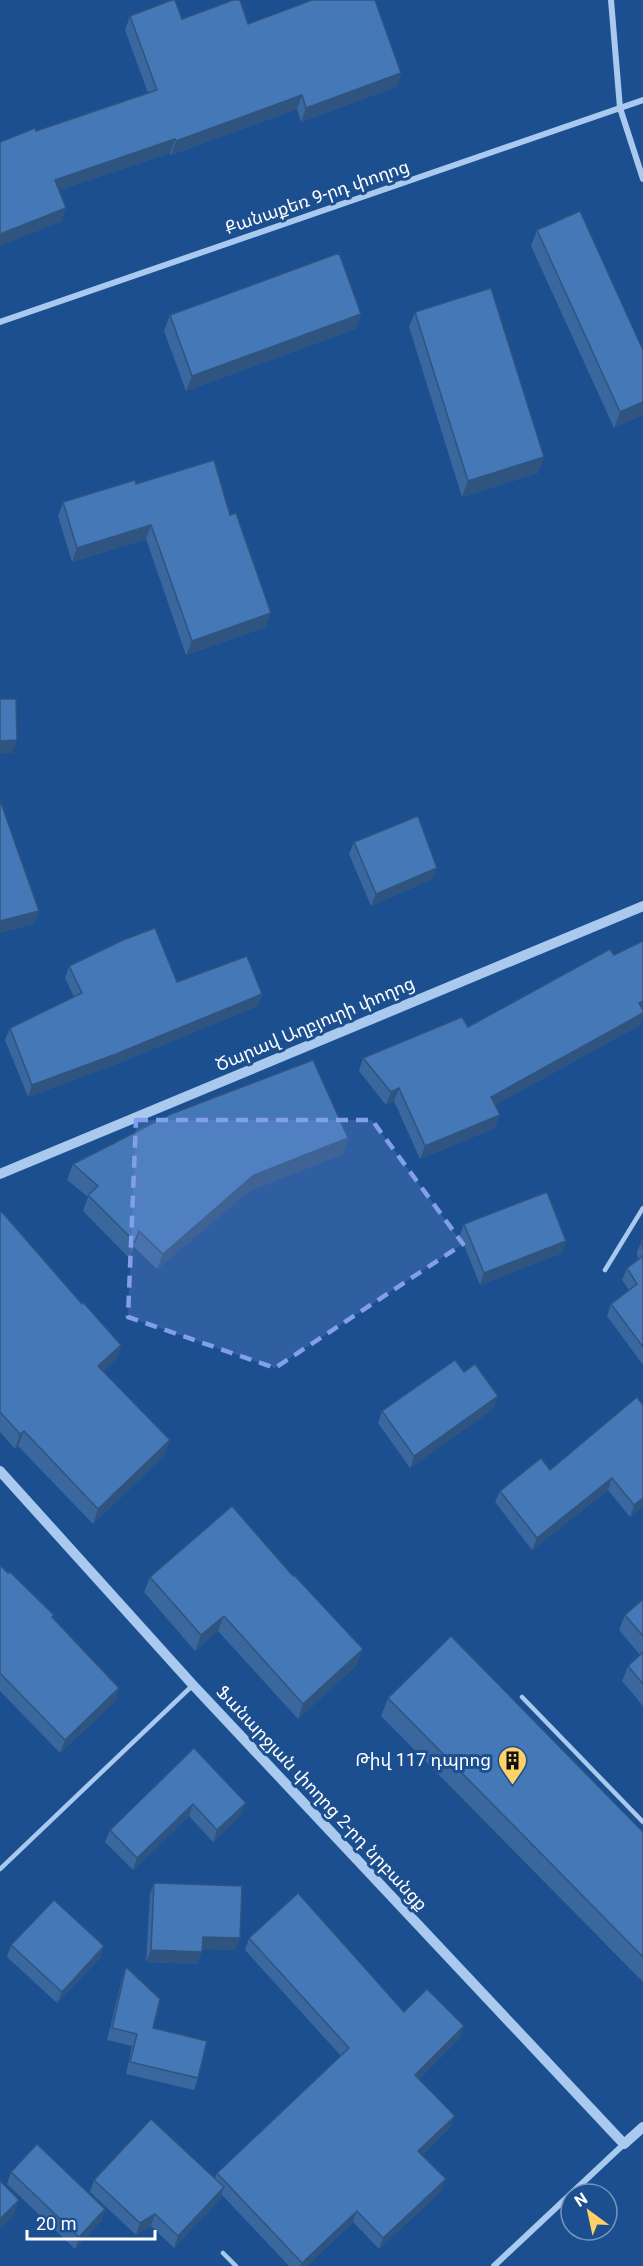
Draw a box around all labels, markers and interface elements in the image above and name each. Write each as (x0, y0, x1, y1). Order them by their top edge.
street label: Քանաքեռ 9-րդ փողոց (222, 155, 412, 238)
street label: Ծարավ Աղբյուրի փողոց (212, 972, 418, 1075)
street label: Ֆանարջյան փողոց 2-րդ նրբանցք (212, 1681, 432, 1915)
building icon: Թիվ 117 դպրոց (496, 1744, 528, 1786)
place label: Թիվ 117 դպրոց (355, 1749, 491, 1770)
north arrow (559, 2182, 619, 2242)
text: N (571, 2189, 591, 2211)
scale bar (27, 2203, 154, 2241)
text: 20 m (36, 2213, 76, 2234)

